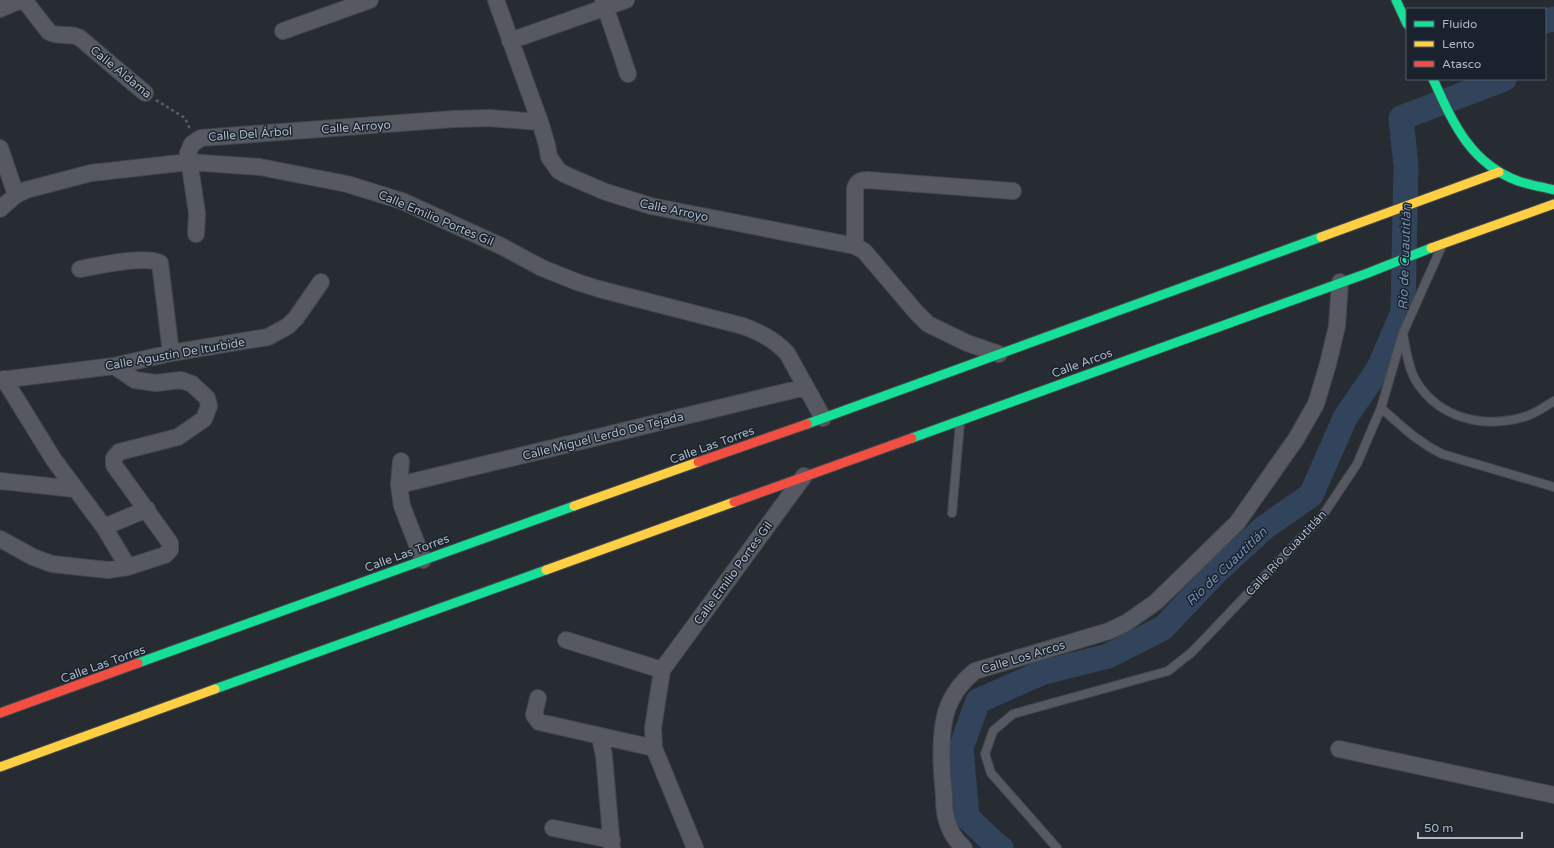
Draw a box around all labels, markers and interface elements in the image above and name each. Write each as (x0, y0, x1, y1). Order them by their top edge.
legend (1406, 8, 1546, 80)
text: Fluido (1442, 17, 1477, 31)
text: Lento (1442, 37, 1475, 51)
street label: Calle Aldama (87, 43, 155, 101)
text: Atasco (1442, 57, 1481, 71)
street label: Calle Arroyo (321, 118, 391, 136)
street label: Calle Del Árbol (208, 124, 292, 144)
street label: Calle Emilio Portes Gil (376, 187, 496, 249)
street label: Calle Arroyo (638, 196, 710, 224)
water label: Rio de Cuautitlán (1395, 203, 1415, 310)
street label: Calle Agustín De Iturbide (104, 335, 246, 373)
street label: Calle Arcos (1050, 345, 1115, 380)
street label: Calle Miguel Lerdo De Tejada (521, 409, 685, 463)
street label: Calle Las Torres (668, 423, 756, 467)
street label: Calle Río Cuautitlán (1243, 507, 1329, 599)
street label: Calle Emilio Portes Gil (691, 519, 775, 627)
water label: Rio de Cuautitlán (1183, 523, 1271, 609)
street label: Calle Las Torres (363, 531, 451, 575)
street label: Calle Los Arcos (979, 638, 1067, 676)
street label: Calle Las Torres (59, 642, 147, 686)
scale bar (1418, 814, 1522, 840)
text: 50 m (1424, 821, 1453, 835)

